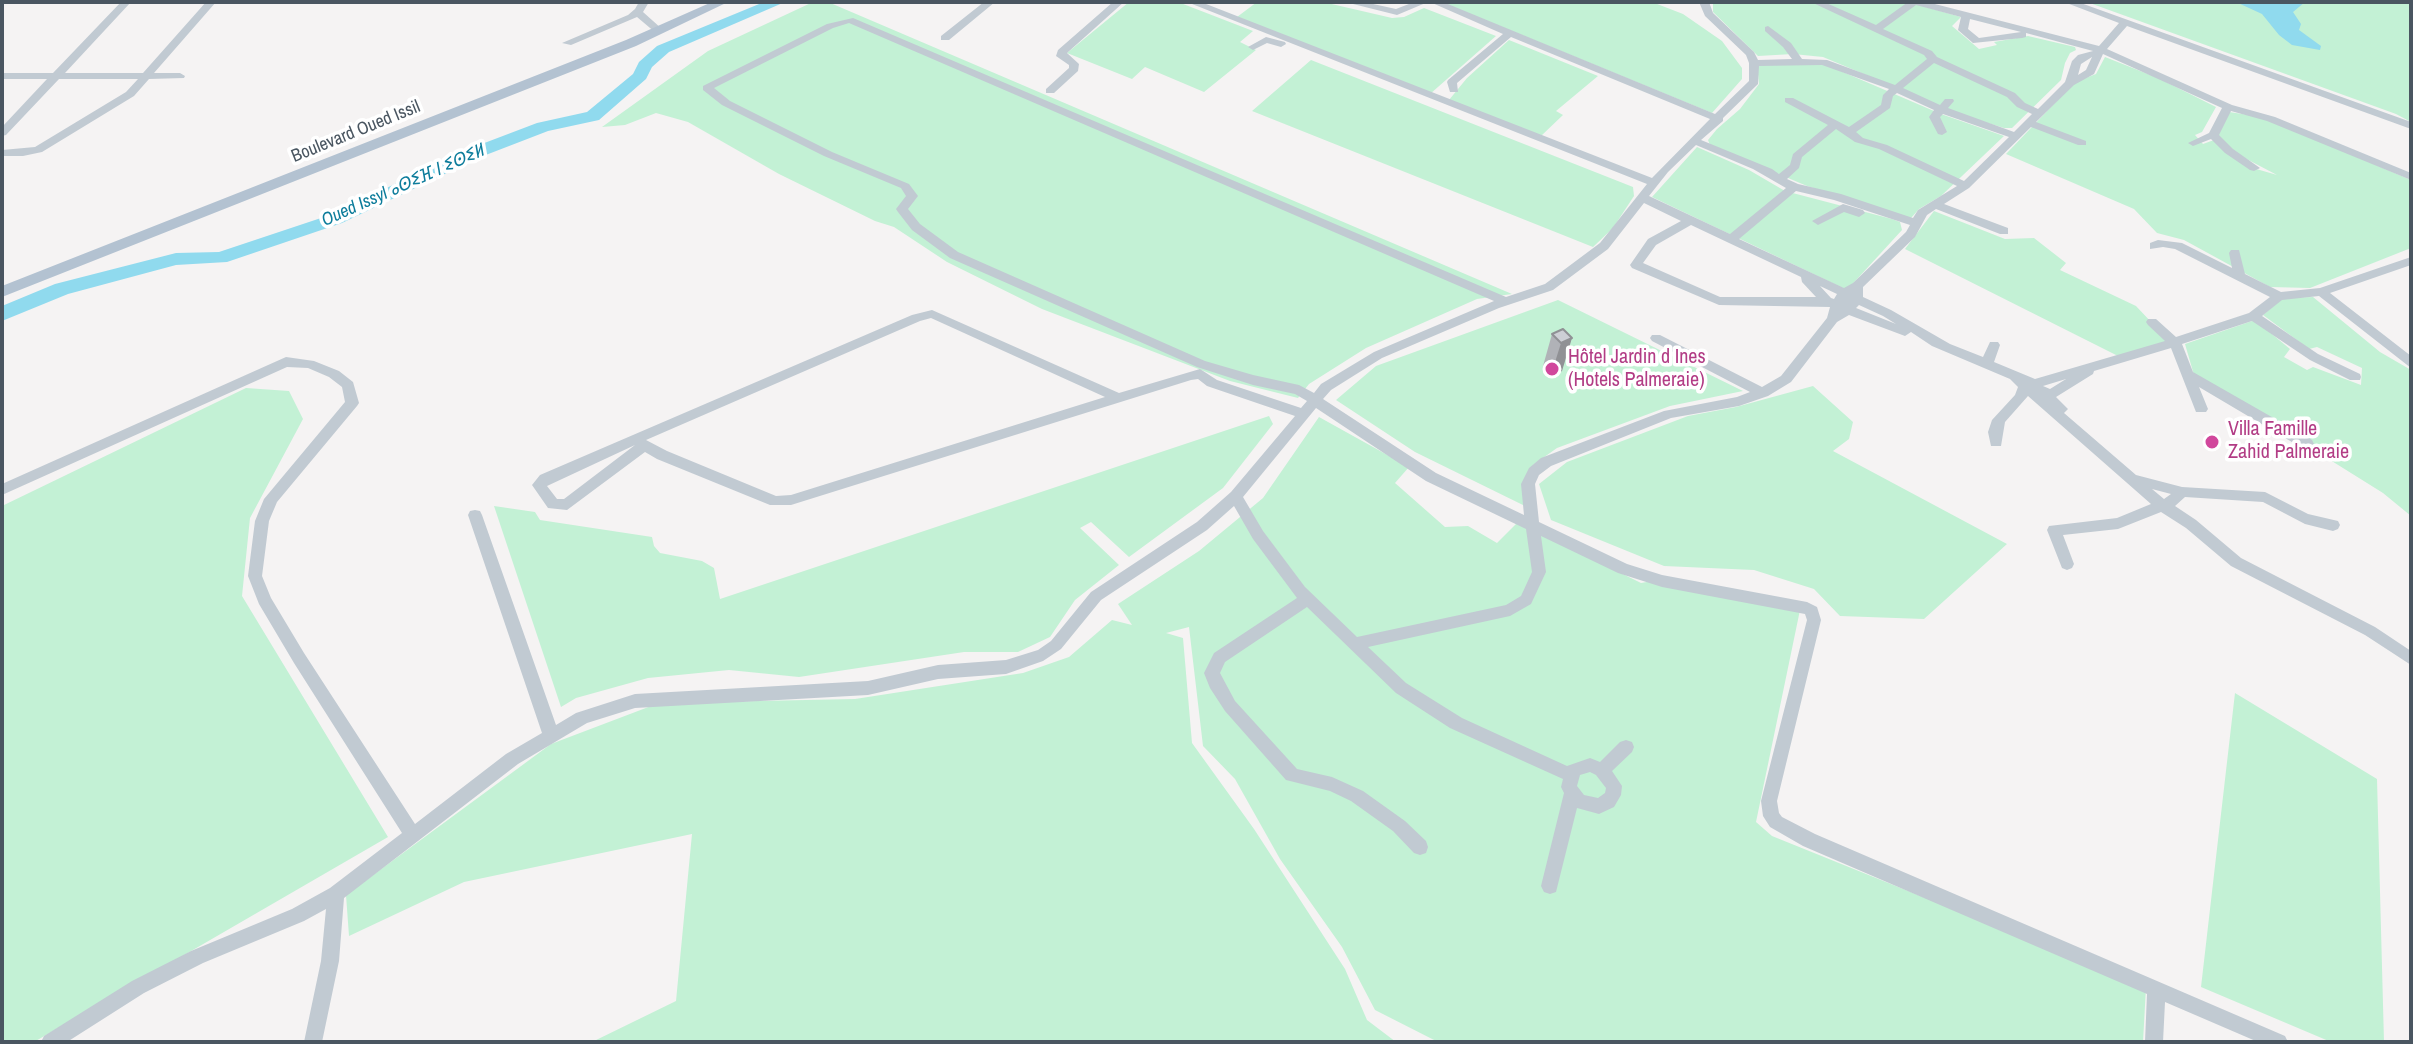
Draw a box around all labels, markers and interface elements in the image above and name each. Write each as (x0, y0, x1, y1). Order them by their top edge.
street label: Boulevard Oued Issil (288, 96, 424, 168)
water label: Oued Issyl ⴰⵙⵉⴼ ⵏ ⵉⵙⵉⵍ (318, 140, 488, 232)
place label: Hôtel Jardin d Ines (Hotels Palmeraie) (1568, 346, 1706, 393)
marker: Hôtel Jardin d Ines (Hotels Palmeraie) (1543, 360, 1561, 378)
place label: Villa Famille Zahid Palmeraie (2228, 418, 2349, 465)
marker: Villa Famille Zahid Palmeraie (2203, 433, 2221, 451)

